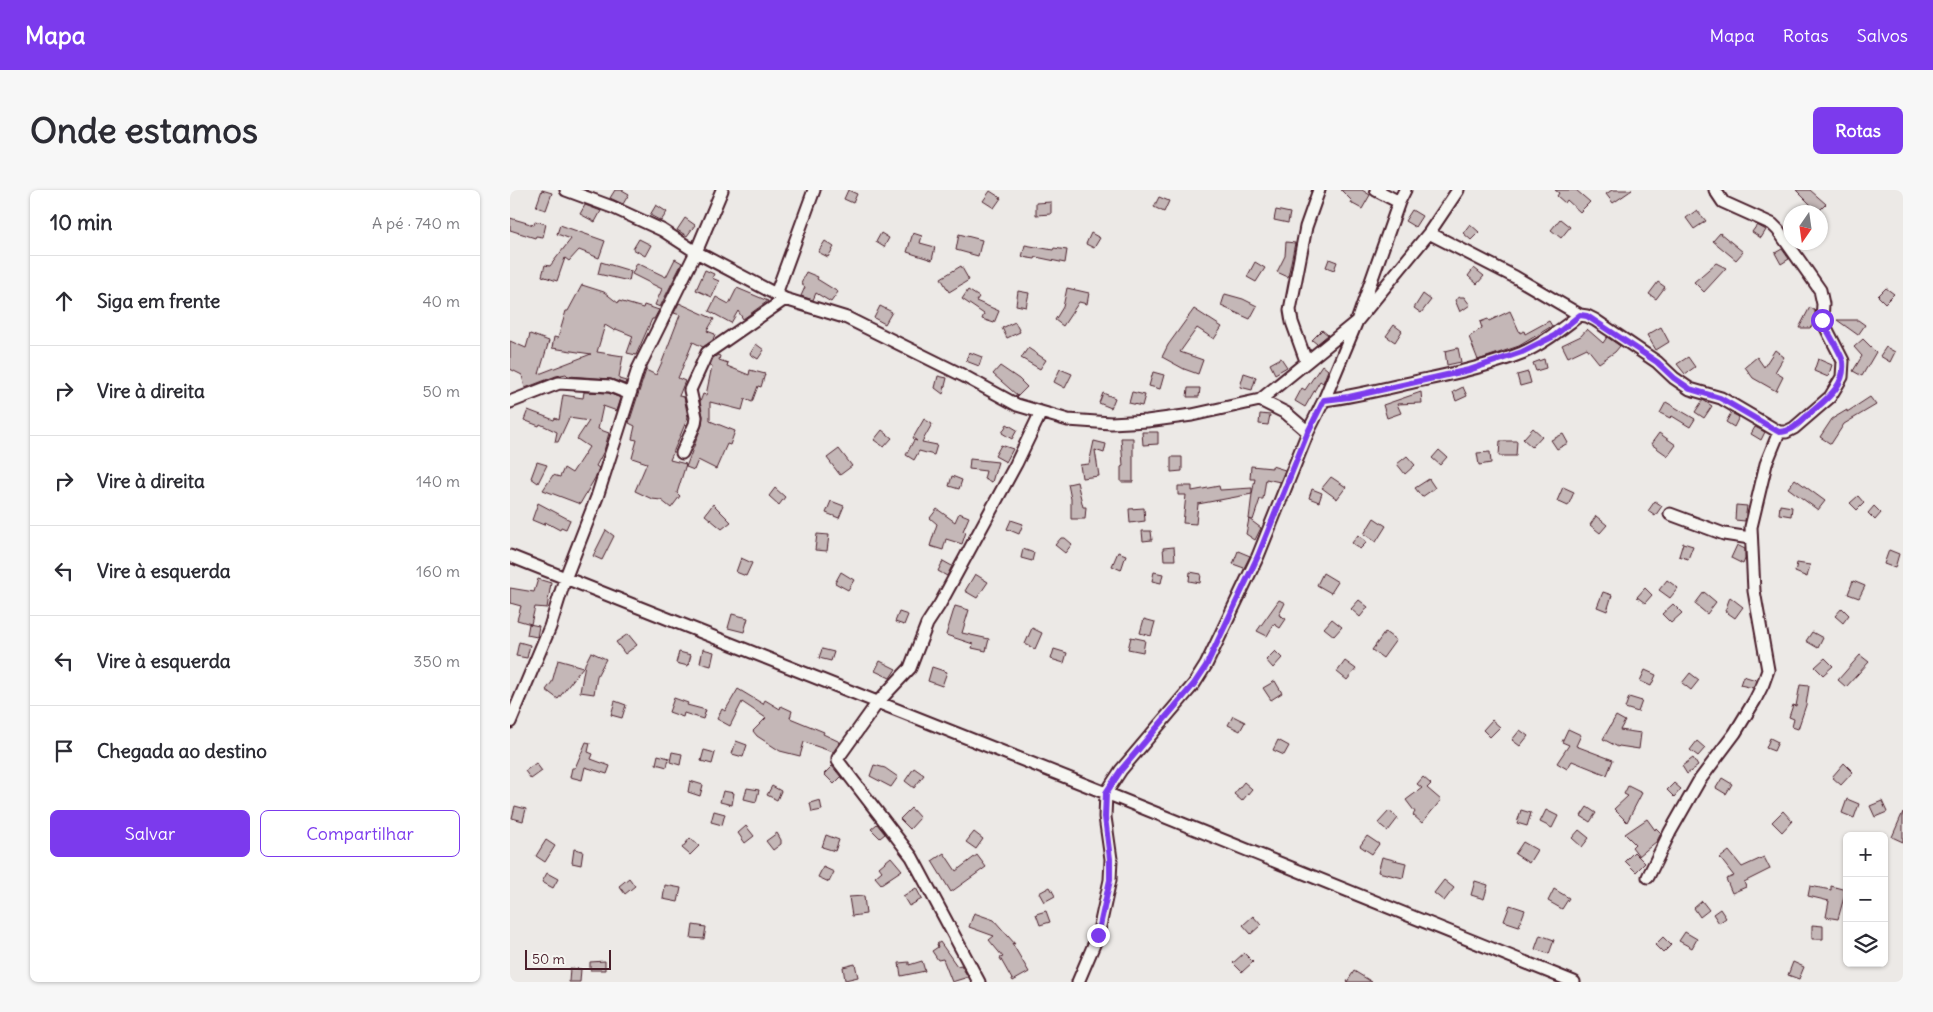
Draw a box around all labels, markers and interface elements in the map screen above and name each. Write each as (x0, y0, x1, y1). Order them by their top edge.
text: Mapa (25, 20, 85, 50)
text: Mapa (1710, 24, 1755, 47)
text: Rotas (1783, 24, 1829, 47)
text: Salvos (1857, 24, 1908, 47)
button: Rotas (1813, 107, 1903, 154)
text: Onde estamos (30, 108, 258, 152)
north arrow (1783, 205, 1828, 250)
text: 10 min (50, 209, 112, 236)
text: A pé · 740 m (372, 213, 460, 233)
icon: ahead (50, 287, 78, 315)
text: Siga em frente (97, 289, 220, 313)
text: 40 m (422, 291, 460, 311)
route start (1811, 309, 1834, 332)
icon: right (50, 377, 78, 405)
text: Vire à direita (97, 379, 205, 403)
text: 50 m (422, 381, 460, 401)
icon: right (50, 467, 78, 495)
text: Vire à direita (97, 469, 205, 493)
text: 140 m (416, 471, 460, 491)
icon: left (50, 557, 78, 585)
text: Vire à esquerda (97, 559, 231, 583)
text: 160 m (416, 561, 460, 581)
icon: left (50, 647, 78, 675)
text: Vire à esquerda (97, 649, 231, 673)
text: 350 m (413, 651, 460, 671)
icon: arrive (50, 737, 78, 765)
text: Chegada ao destino (97, 739, 267, 763)
button: Salvar (50, 810, 250, 857)
button: Compartilhar (260, 810, 460, 857)
map controls (1843, 832, 1888, 967)
button: + (1843, 832, 1888, 877)
button: − (1843, 877, 1888, 922)
button: layers (1843, 922, 1888, 967)
route end (1087, 924, 1110, 947)
scale bar (525, 947, 611, 970)
text: 50 m (532, 950, 565, 968)

